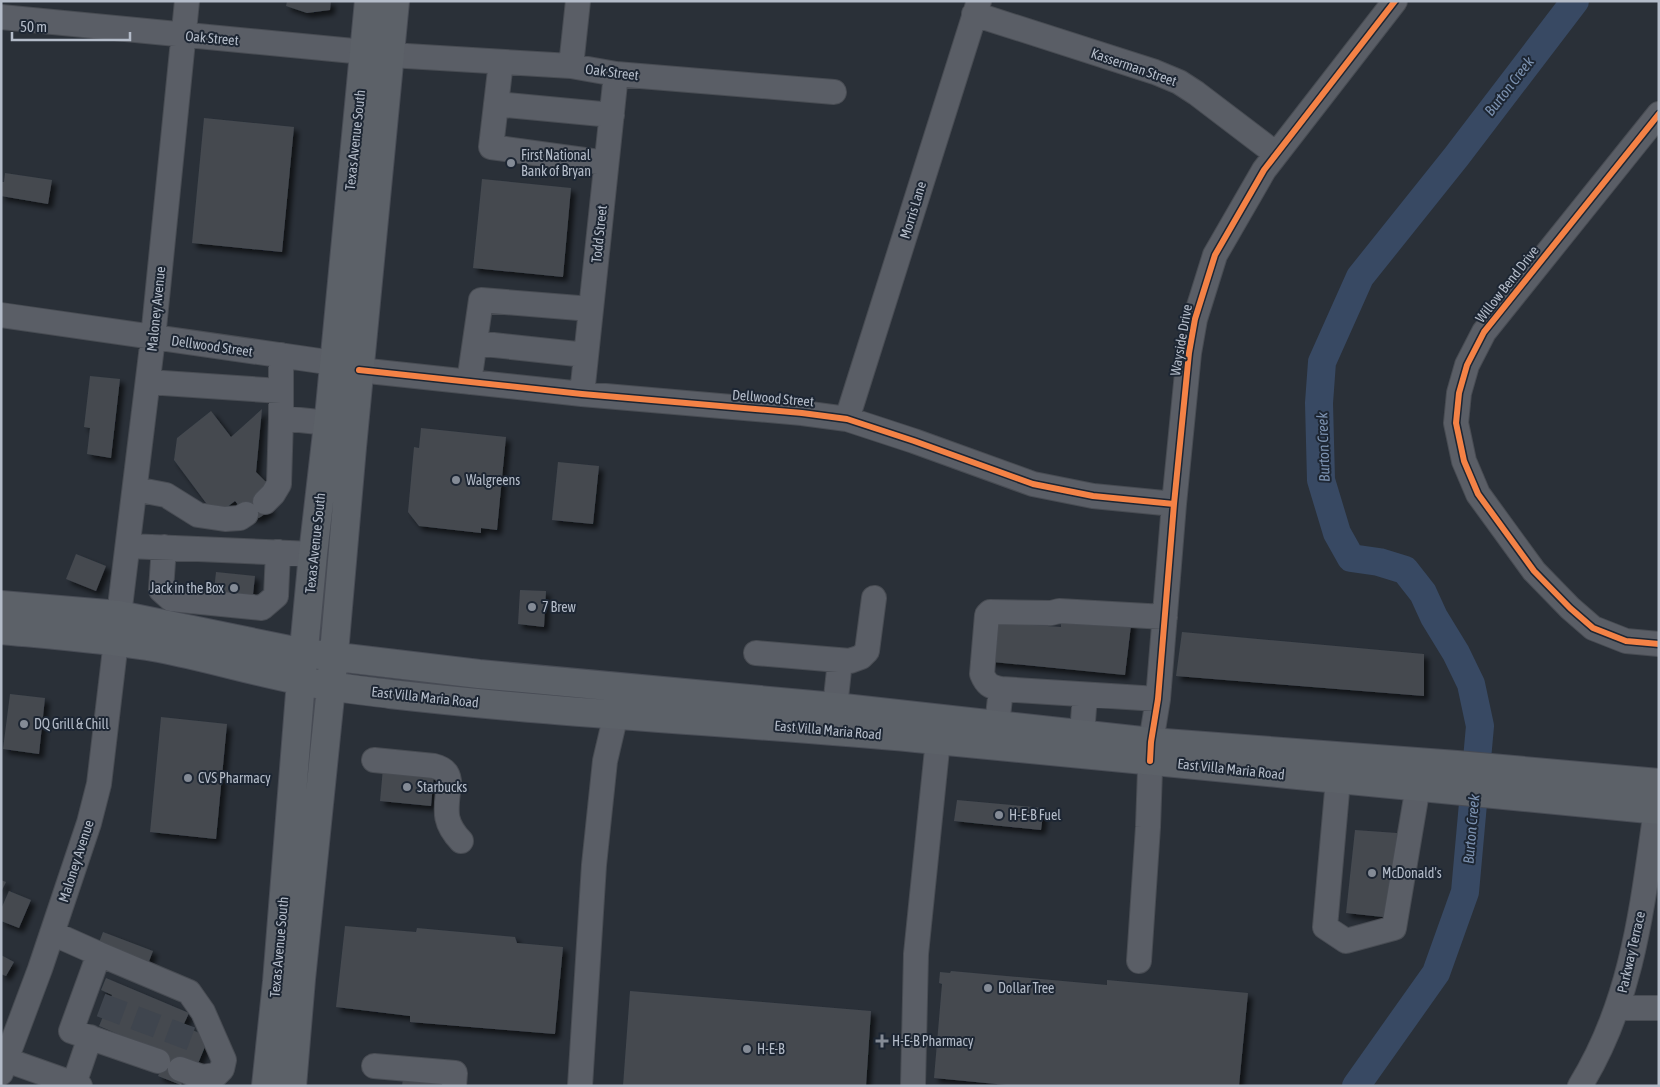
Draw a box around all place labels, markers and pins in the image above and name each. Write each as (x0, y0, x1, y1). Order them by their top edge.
place label: First National Bank of Bryan (521, 147, 591, 179)
marker: First National Bank of Bryan (505, 157, 517, 169)
place label: Walgreens (466, 472, 520, 488)
marker: Walgreens (450, 474, 462, 486)
place label: Jack in the Box (150, 580, 224, 596)
marker: Jack in the Box (228, 582, 240, 594)
place label: 7 Brew (542, 599, 576, 615)
marker: 7 Brew (526, 601, 538, 613)
place label: DQ Grill & Chill (34, 716, 109, 732)
marker: DQ Grill & Chill (18, 718, 30, 730)
place label: CVS Pharmacy (198, 770, 271, 786)
marker: CVS Pharmacy (182, 772, 194, 784)
place label: Starbucks (417, 779, 467, 795)
marker: Starbucks (401, 781, 413, 793)
place label: H-E-B Fuel (1009, 807, 1061, 823)
marker: H-E-B Fuel (993, 809, 1005, 821)
place label: McDonald's (1382, 865, 1442, 881)
marker: McDonald's (1366, 867, 1378, 879)
place label: Dollar Tree (998, 980, 1054, 996)
marker: Dollar Tree (982, 982, 994, 994)
place label: H-E-B Pharmacy (892, 1033, 974, 1049)
marker: H-E-B Pharmacy (876, 1035, 888, 1047)
place label: H-E-B (757, 1041, 785, 1057)
marker: H-E-B (741, 1043, 753, 1055)

